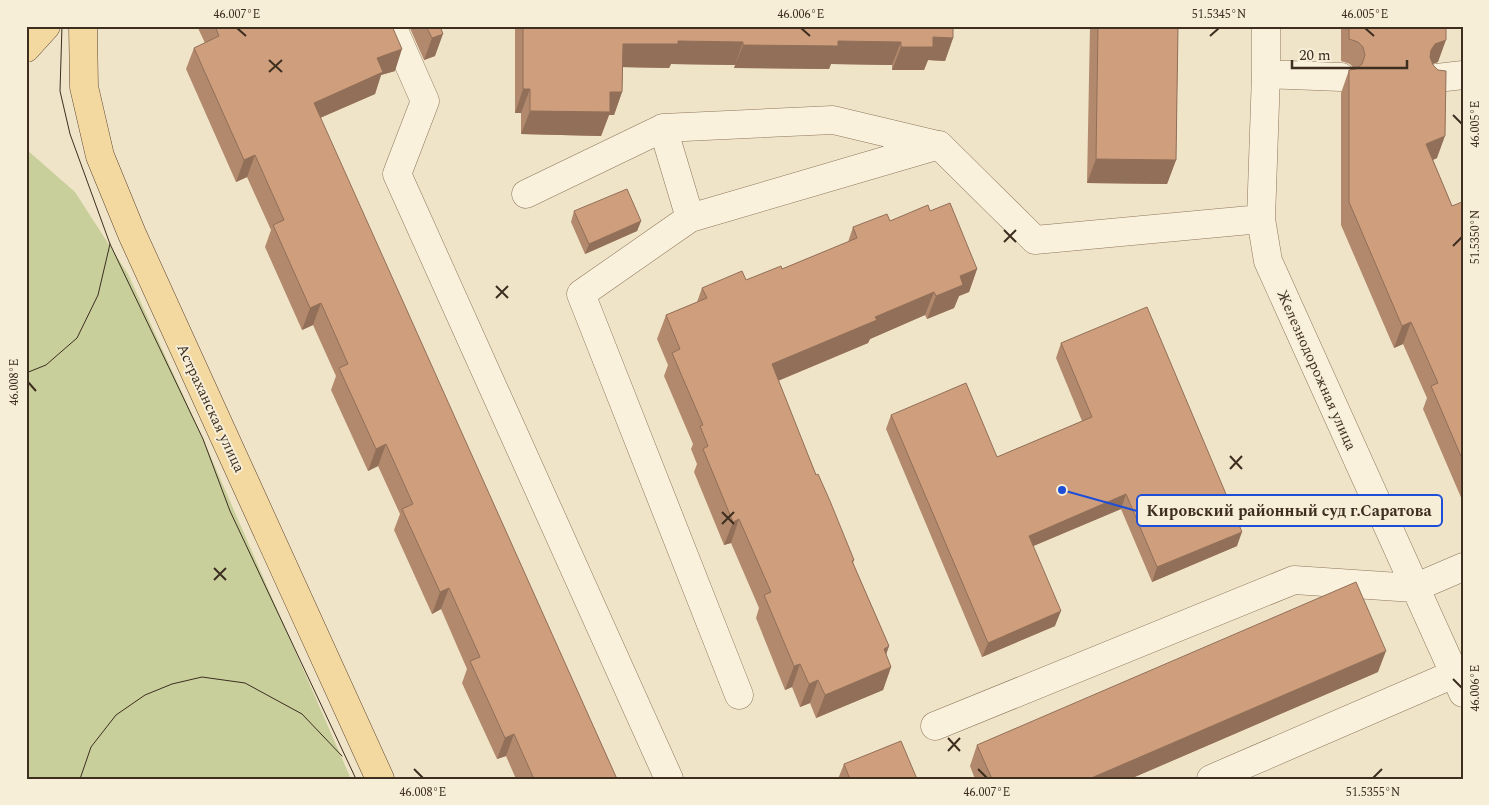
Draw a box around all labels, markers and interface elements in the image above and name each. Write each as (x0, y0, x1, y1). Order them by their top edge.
text: 46.007°E (214, 5, 260, 24)
text: 46.006°E (778, 5, 824, 24)
text: 51.5345°N (1192, 5, 1246, 24)
text: 46.005°E (1342, 5, 1388, 24)
scale bar (1292, 38, 1406, 70)
text: 20 m (1299, 44, 1331, 67)
text: 46.005°E (1466, 101, 1485, 147)
text: 51.5350°N (1466, 210, 1485, 264)
street label: Железнодорожная улица (1271, 286, 1363, 455)
street label: Астраханская улица (171, 340, 251, 477)
text: 46.008°E (5, 359, 24, 405)
callout: Кировский районный суд г.Саратова (1137, 495, 1442, 526)
text: Кировский районный суд г.Саратова (1146, 499, 1433, 523)
text: 46.006°E (1466, 665, 1485, 711)
text: 46.008°E (400, 783, 446, 802)
text: 46.007°E (964, 783, 1010, 802)
text: 51.5355°N (1346, 783, 1400, 802)

